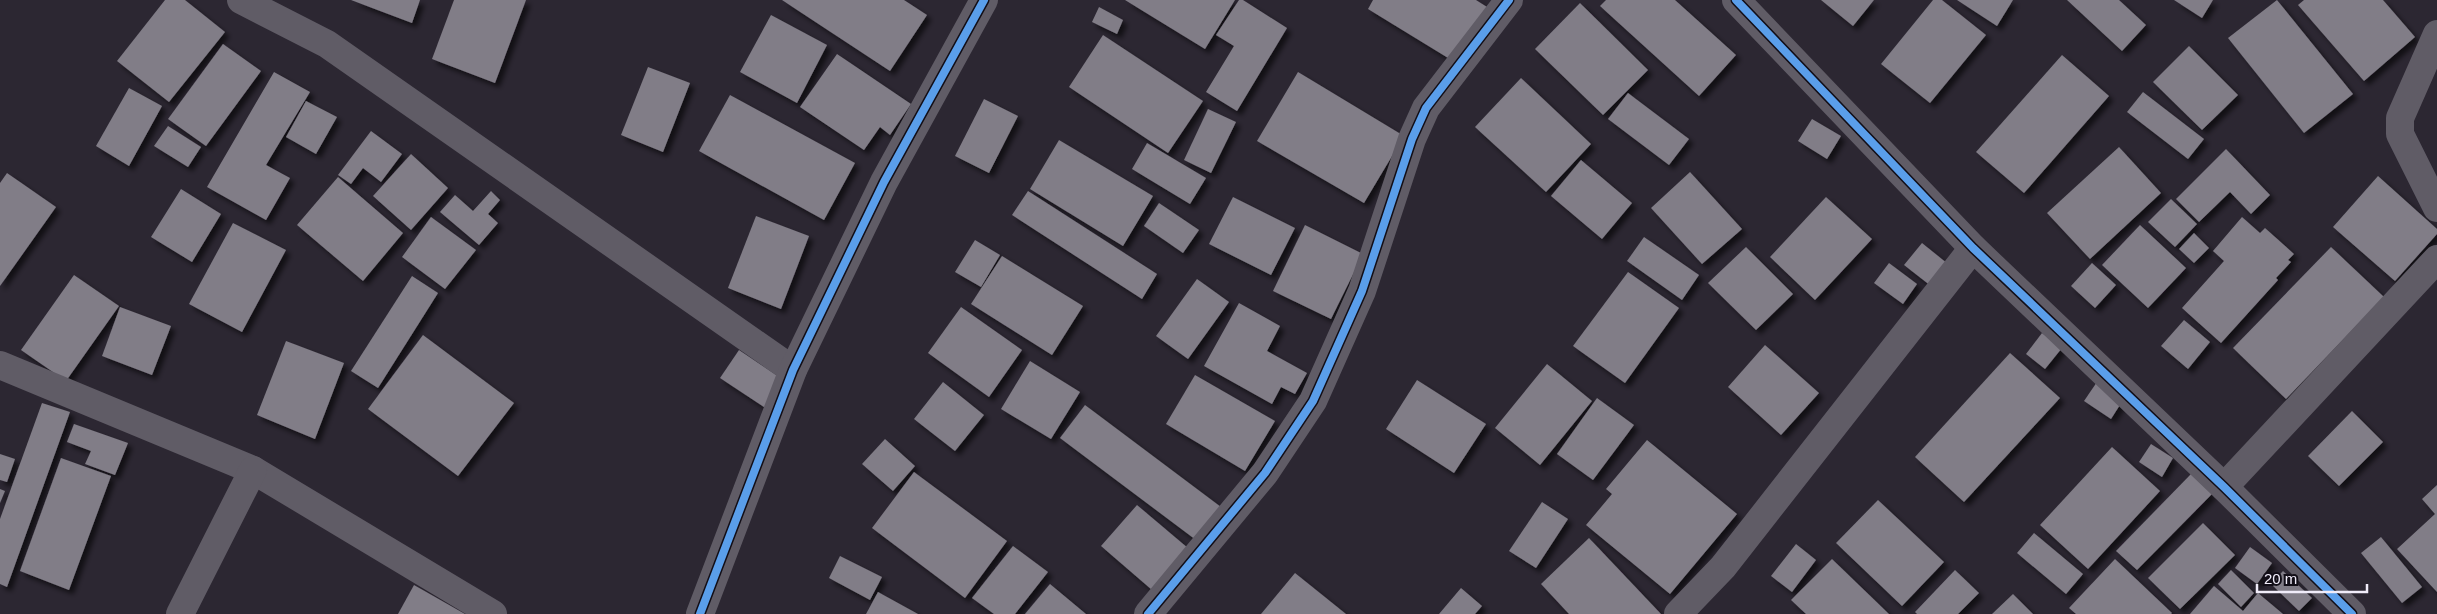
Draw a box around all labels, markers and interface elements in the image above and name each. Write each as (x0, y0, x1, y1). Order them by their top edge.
scale bar (2257, 562, 2367, 594)
text: 20 m (2264, 570, 2297, 587)

